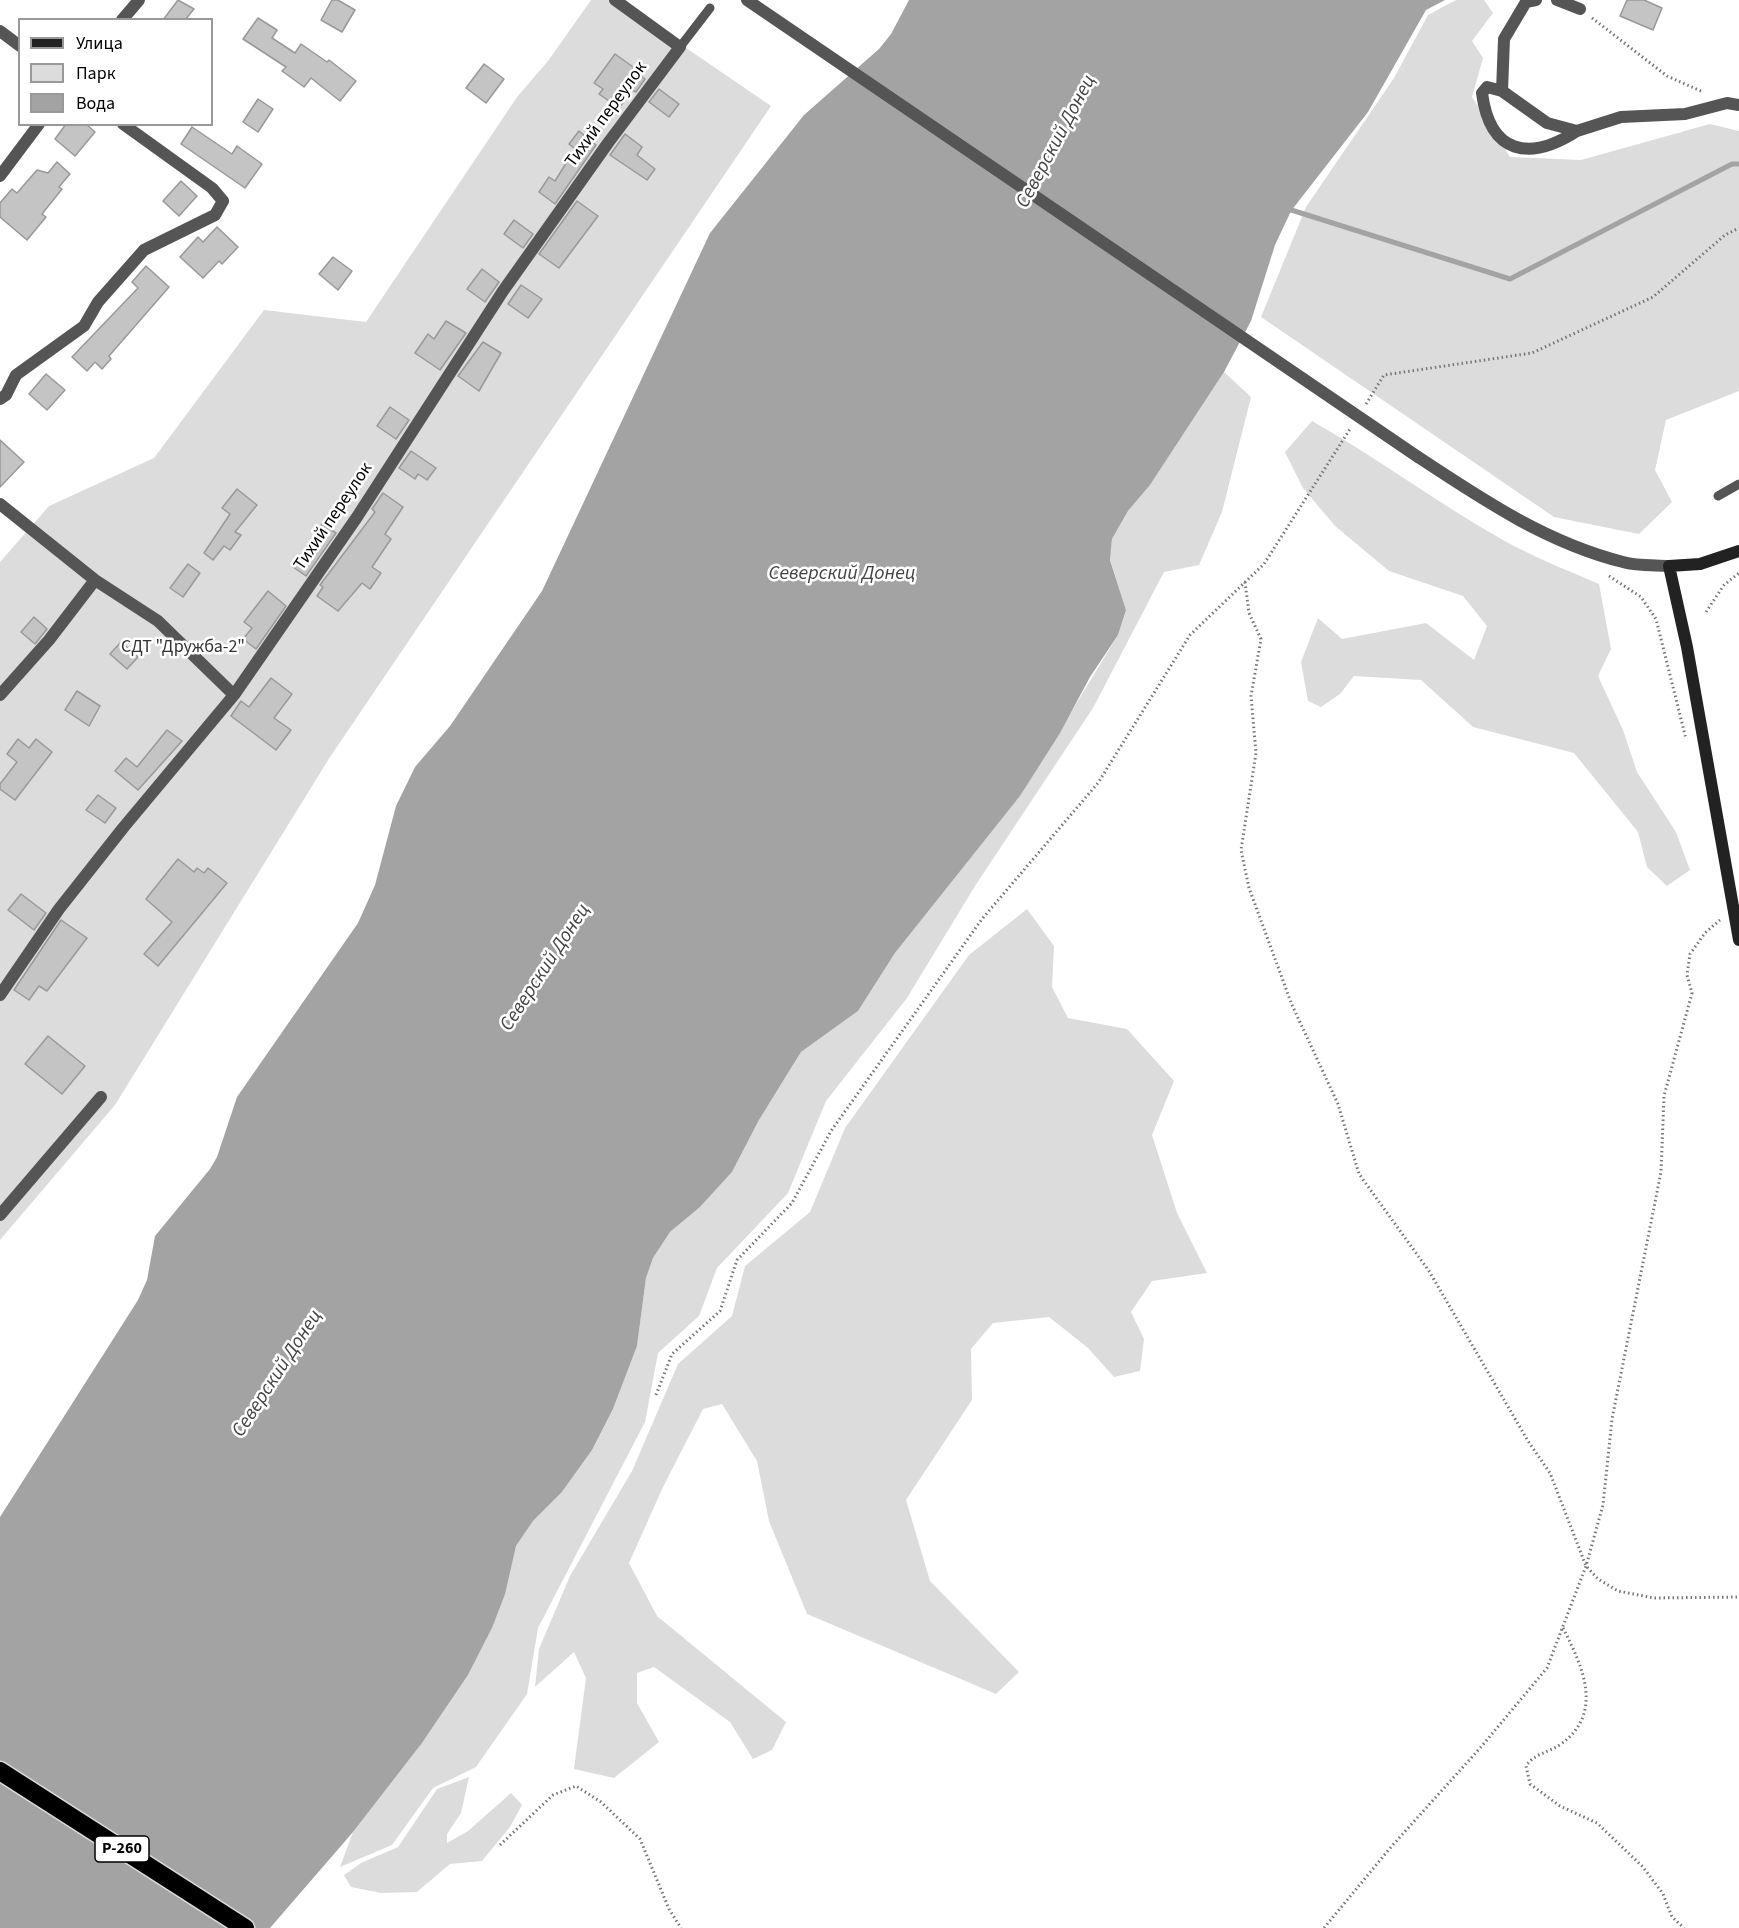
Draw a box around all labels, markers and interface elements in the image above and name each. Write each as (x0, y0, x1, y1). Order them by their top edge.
legend (18, 18, 213, 126)
text: Улица (76, 31, 123, 56)
street label: Тихий переулок (561, 58, 653, 172)
text: Парк (76, 61, 116, 86)
water label: Северский Донец (1012, 71, 1102, 213)
text: Вода (76, 91, 115, 116)
street label: Тихий переулок (290, 459, 378, 575)
water label: Северский Донец (768, 563, 916, 587)
park label: СДТ "Дружба-2" (121, 637, 245, 659)
water label: Северский Донец (496, 900, 596, 1036)
water label: Северский Донец (228, 1306, 328, 1442)
road number: Р-260 (95, 1836, 149, 1862)

